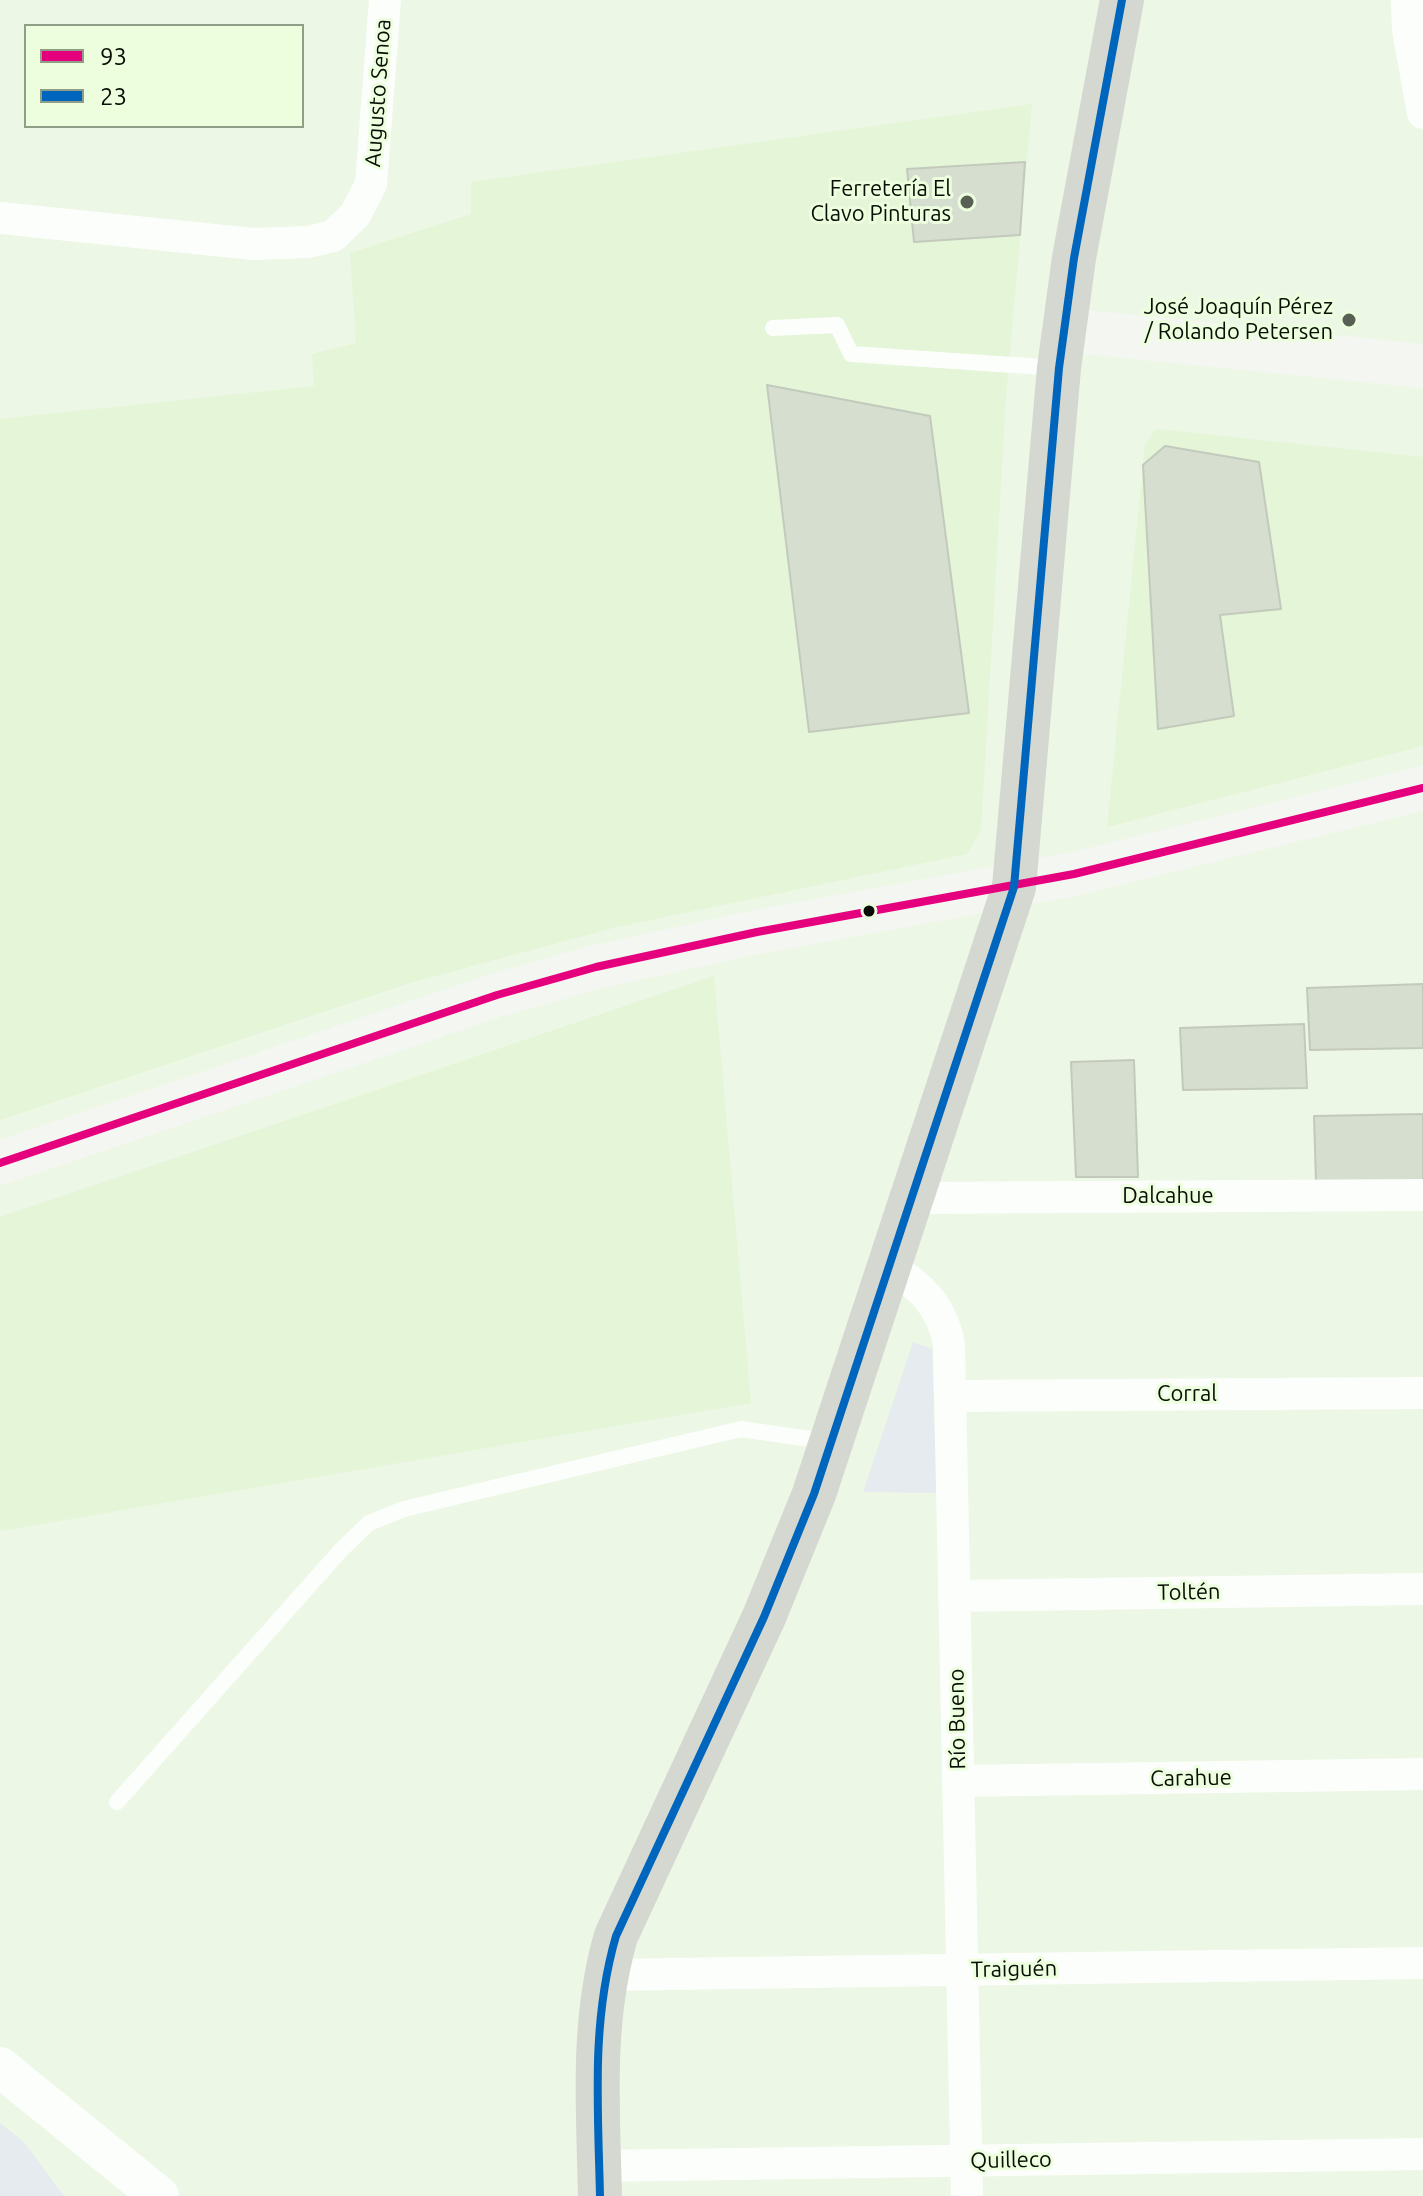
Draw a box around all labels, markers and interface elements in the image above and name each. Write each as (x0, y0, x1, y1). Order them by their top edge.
street label: Augusto Senoa (360, 18, 396, 168)
legend (24, 24, 304, 128)
text: 93 (100, 43, 127, 70)
text: 23 (100, 83, 127, 110)
place label: Ferretería El Clavo Pinturas (810, 176, 951, 228)
marker: Ferretería El Clavo Pinturas (958, 193, 976, 211)
place label: José Joaquín Pérez / Rolando Petersen (1144, 294, 1333, 346)
marker: José Joaquín Pérez / Rolando Petersen (1340, 311, 1358, 329)
unlabelled marker (861, 903, 877, 919)
street label: Dalcahue (1122, 1183, 1214, 1209)
street label: Corral (1157, 1381, 1217, 1407)
street label: Toltén (1157, 1578, 1221, 1606)
street label: Río Bueno (943, 1668, 971, 1770)
street label: Carahue (1150, 1764, 1232, 1792)
street label: Traiguén (971, 1955, 1057, 1983)
street label: Quilleco (970, 2146, 1052, 2174)

